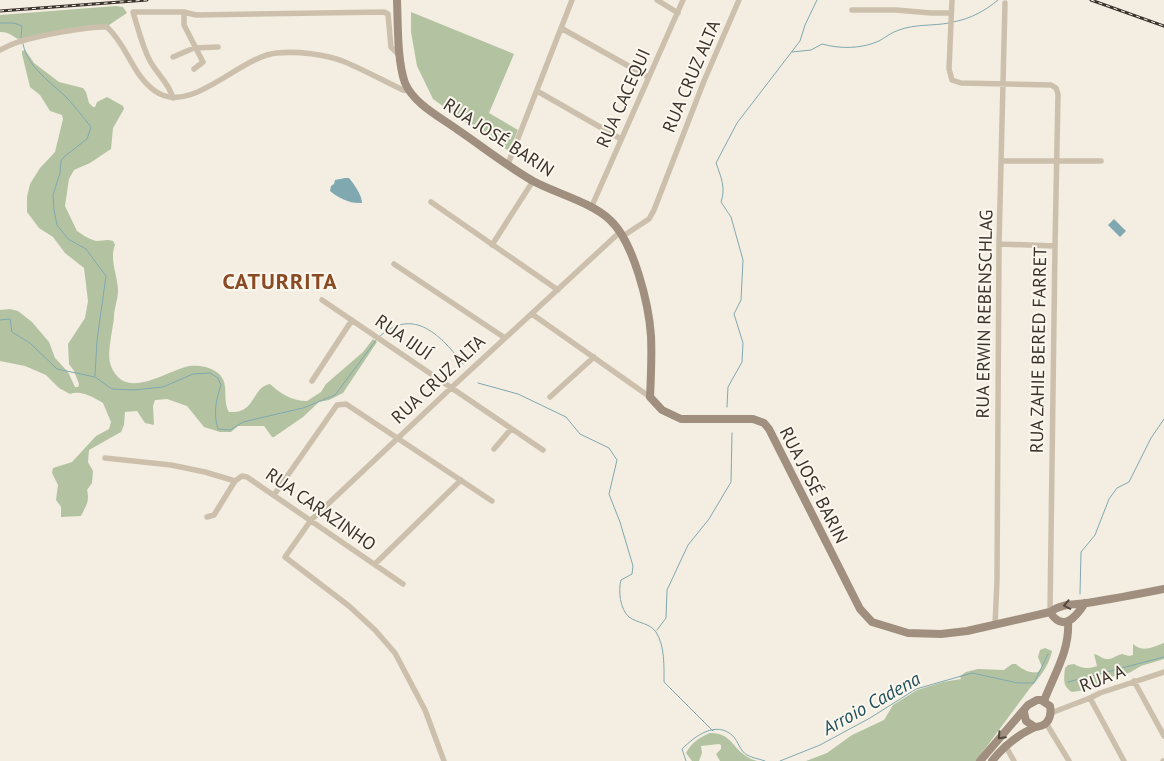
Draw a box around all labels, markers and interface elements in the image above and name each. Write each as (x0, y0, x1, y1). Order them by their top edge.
street label: RUA CRUZ ALTA (657, 16, 725, 136)
street label: RUA CACEQUI (591, 45, 655, 151)
street label: RUA JOSÉ BARIN (439, 93, 559, 181)
street label: RUA ERWIN REBENSCHLAG (971, 209, 997, 419)
street label: RUA ZAHIE BERED FARRET (1025, 247, 1051, 453)
district label: CATURRITA (222, 267, 338, 295)
street label: RUA IJUÍ (371, 309, 438, 365)
street label: RUA CRUZ ALTA (386, 329, 490, 428)
street label: RUA JOSÉ BARIN (775, 423, 853, 547)
street label: RUA CARAZINHO (261, 462, 381, 556)
one-way arrow (1063, 600, 1071, 610)
street label: RUA A (1076, 659, 1128, 697)
water label: Arroio Cadena (817, 666, 925, 740)
one-way arrow (998, 730, 1007, 739)

